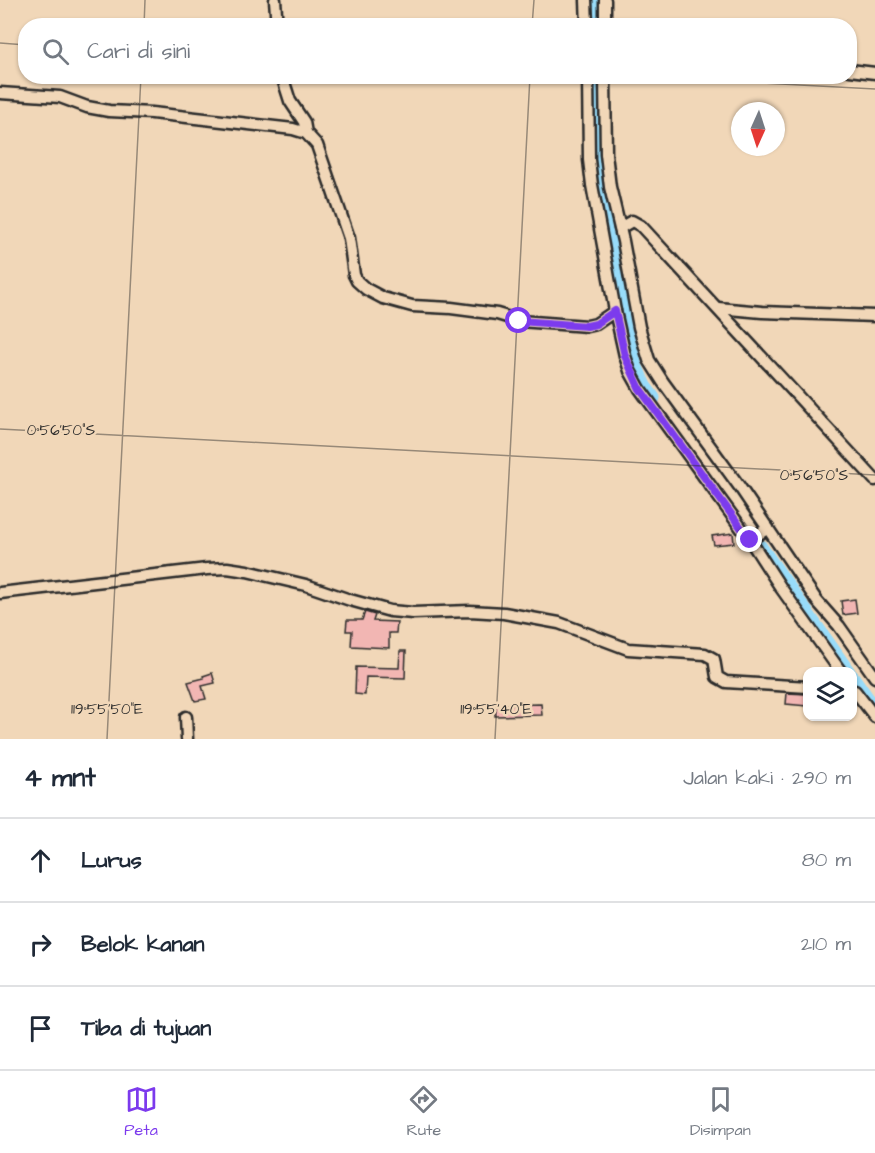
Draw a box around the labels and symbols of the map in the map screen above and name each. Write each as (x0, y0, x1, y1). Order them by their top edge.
north arrow (731, 102, 785, 156)
route start (505, 307, 531, 333)
text: 0°56'50"S (27, 420, 96, 441)
text: 0°56'50"S (780, 465, 849, 486)
route end (736, 526, 762, 552)
text: 119°55'50"E (71, 699, 143, 720)
text: 119°55'40"E (460, 699, 532, 720)

